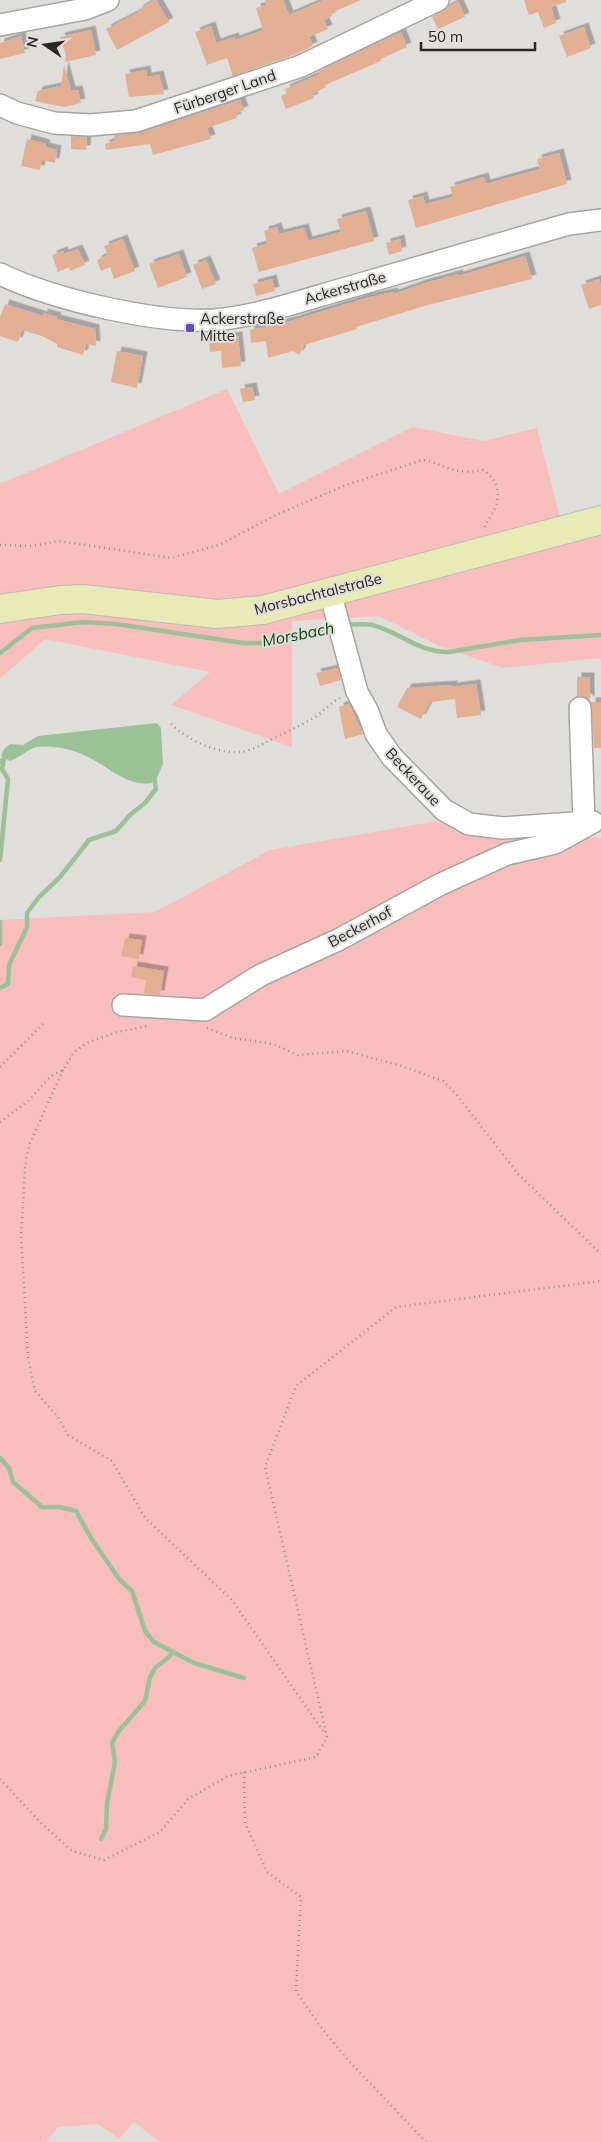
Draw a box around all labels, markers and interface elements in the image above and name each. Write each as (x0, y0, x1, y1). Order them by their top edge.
north arrow (20, 20, 70, 70)
scale bar (421, 20, 535, 52)
text: 50 m (428, 27, 463, 46)
text: N (22, 35, 42, 49)
street label: Fürberger Land (171, 65, 278, 118)
street label: Ackerstraße (302, 267, 388, 308)
place label: Ackerstraße Mitte (200, 309, 284, 345)
marker: Ackerstraße Mitte (184, 322, 196, 334)
street label: Morsbachtalstraße (252, 568, 384, 619)
water label: Morsbach (260, 617, 336, 651)
street label: Beckeraue (382, 744, 445, 810)
street label: Beckerhof (325, 901, 396, 951)

